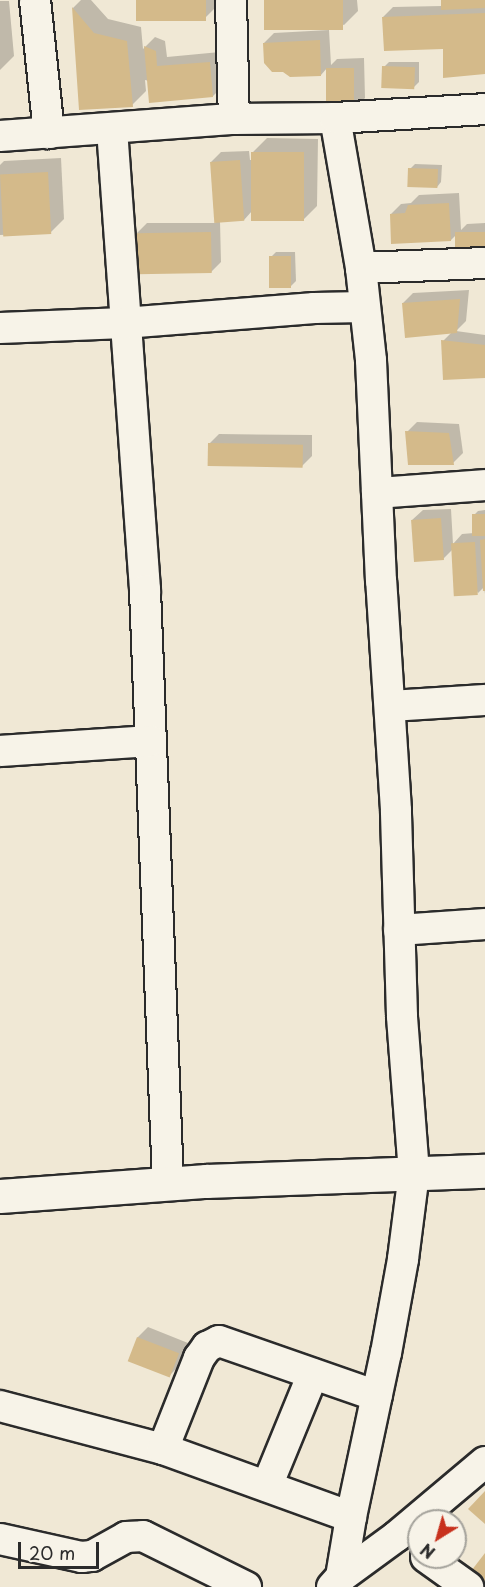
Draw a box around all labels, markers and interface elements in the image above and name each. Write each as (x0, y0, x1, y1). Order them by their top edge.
north arrow (407, 1509, 467, 1569)
scale bar (21, 1530, 102, 1568)
text: N (415, 1538, 440, 1565)
text: 20 m (29, 1539, 75, 1566)

